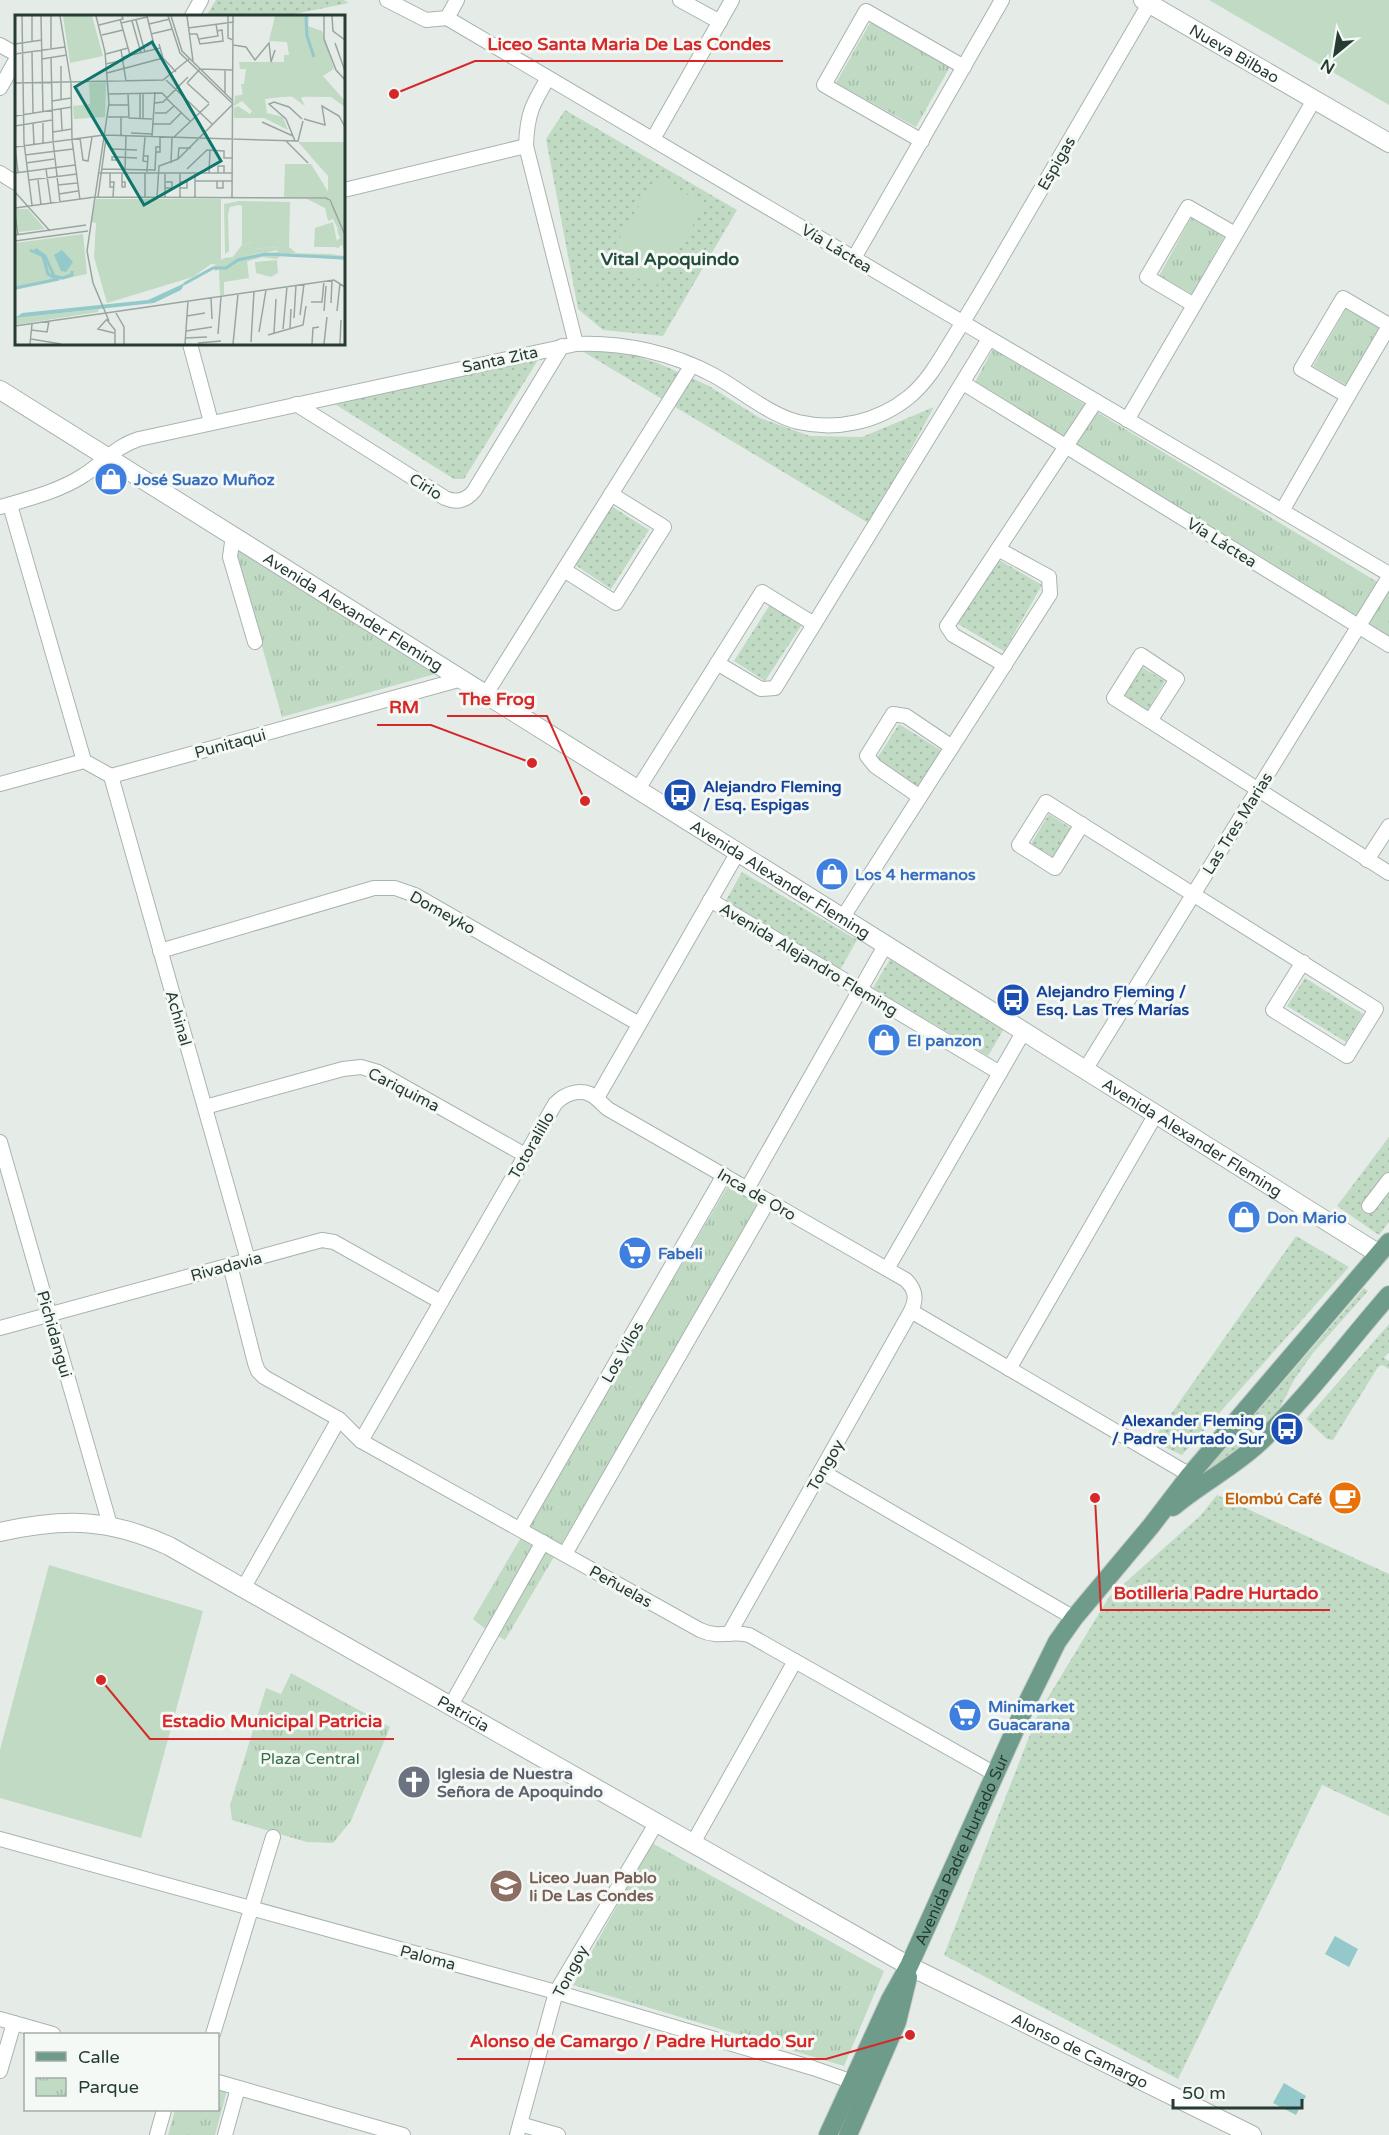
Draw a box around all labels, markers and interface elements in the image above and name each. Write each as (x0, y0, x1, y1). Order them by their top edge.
inset map (15, 15, 345, 345)
street label: Nueva Bilbao (1186, 20, 1283, 88)
north arrow (1305, 24, 1365, 84)
callout: Liceo Santa Maria De Las Condes (475, 25, 783, 61)
text: Liceo Santa Maria De Las Condes (487, 33, 771, 55)
text: N (1317, 54, 1339, 78)
street label: Espigas (1034, 133, 1080, 194)
street label: Vía Láctea (798, 220, 875, 278)
district label: Vital Apoquindo (601, 248, 739, 270)
street label: Santa Zita (460, 342, 540, 378)
shop icon: José Suazo Muñoz (93, 461, 129, 497)
street label: Cirio (405, 469, 446, 505)
place label: José Suazo Muñoz (133, 470, 275, 490)
street label: Vía Láctea (1183, 513, 1260, 572)
street label: Avenida Alexander Fleming (259, 548, 447, 676)
callout: The Frog (447, 680, 547, 716)
text: The Frog (458, 688, 535, 710)
callout: RM (377, 689, 431, 725)
text: RM (389, 696, 419, 718)
street label: Punitaqui (192, 725, 268, 763)
street label: Las Tres Marias (1198, 769, 1277, 878)
bus stop icon: Alejandro Fleming / Esq. Espigas (662, 777, 698, 813)
place label: Alejandro Fleming / Esq. Espigas (703, 777, 842, 815)
street label: Avenida Alexander Fleming (686, 816, 874, 944)
shop icon: Los 4 hermanos (814, 856, 850, 892)
place label: Los 4 hermanos (855, 865, 976, 885)
street label: Domeyko (406, 887, 479, 939)
street label: Avenida Alejandro Fleming (716, 899, 901, 1021)
bus stop icon: Alejandro Fleming / Esq. Las Tres Marías (995, 982, 1031, 1018)
place label: Alejandro Fleming / Esq. Las Tres Marías (1036, 982, 1189, 1020)
street label: Achinal (161, 988, 195, 1048)
shop icon: El panzon (866, 1022, 902, 1058)
place label: El panzon (907, 1031, 982, 1051)
street label: Cariquima (364, 1063, 443, 1116)
street label: Avenida Alexander Fleming (1098, 1074, 1286, 1202)
street label: Totoralillo (504, 1108, 559, 1183)
street label: Inca de Oro (714, 1164, 799, 1225)
shop icon: Don Mario (1226, 1199, 1262, 1235)
place label: Don Mario (1267, 1208, 1347, 1228)
supermarket icon: Fabeli (617, 1235, 653, 1271)
place label: Fabeli (658, 1244, 703, 1264)
street label: Rivadavia (188, 1248, 264, 1286)
street label: Pichidangui (32, 1288, 76, 1380)
street label: Los Vilos (597, 1318, 648, 1387)
place label: Alexander Fleming / Padre Hurtado Sur (1112, 1411, 1265, 1449)
bus stop icon: Alexander Fleming / Padre Hurtado Sur (1269, 1411, 1305, 1447)
street label: Tongoy (803, 1436, 849, 1495)
cafe icon: Elombú Café (1327, 1480, 1363, 1516)
place label: Elombú Café (1225, 1489, 1322, 1509)
street label: Peñuelas (586, 1561, 655, 1612)
callout: Botilleria Padre Hurtado (1101, 1574, 1330, 1610)
text: Botilleria Padre Hurtado (1113, 1582, 1319, 1604)
street label: Patricia (433, 1691, 493, 1737)
supermarket icon: Minimarket Guacarana (947, 1697, 983, 1733)
place label: Minimarket Guacarana (988, 1697, 1075, 1735)
callout: Estadio Municipal Patricia (150, 1703, 394, 1739)
text: Estadio Municipal Patricia (162, 1710, 382, 1732)
park label: Plaza Central (260, 1749, 360, 1769)
street label: Avenida Padre Hurtado Sur (911, 1751, 1014, 1949)
church icon: Iglesia de Nuestra Señora de Apoquindo (396, 1764, 432, 1800)
place label: Iglesia de Nuestra Señora de Apoquindo (437, 1764, 603, 1802)
school or university icon: Liceo Juan Pablo Ii De Las Condes (488, 1868, 524, 1904)
place label: Liceo Juan Pablo Ii De Las Condes (529, 1868, 657, 1906)
street label: Paloma (398, 1941, 458, 1975)
street label: Tongoy (549, 1941, 593, 2001)
street label: Alonso de Camargo (1008, 2009, 1151, 2093)
callout: Alonso de Camargo / Padre Hurtado Sur (457, 2023, 826, 2059)
text: Alonso de Camargo / Padre Hurtado Sur (470, 2030, 815, 2052)
legend (24, 2033, 219, 2111)
text: Calle (78, 2046, 120, 2068)
scale bar (1173, 2072, 1302, 2110)
text: Parque (78, 2076, 139, 2098)
text: 50 m (1182, 2082, 1226, 2104)

